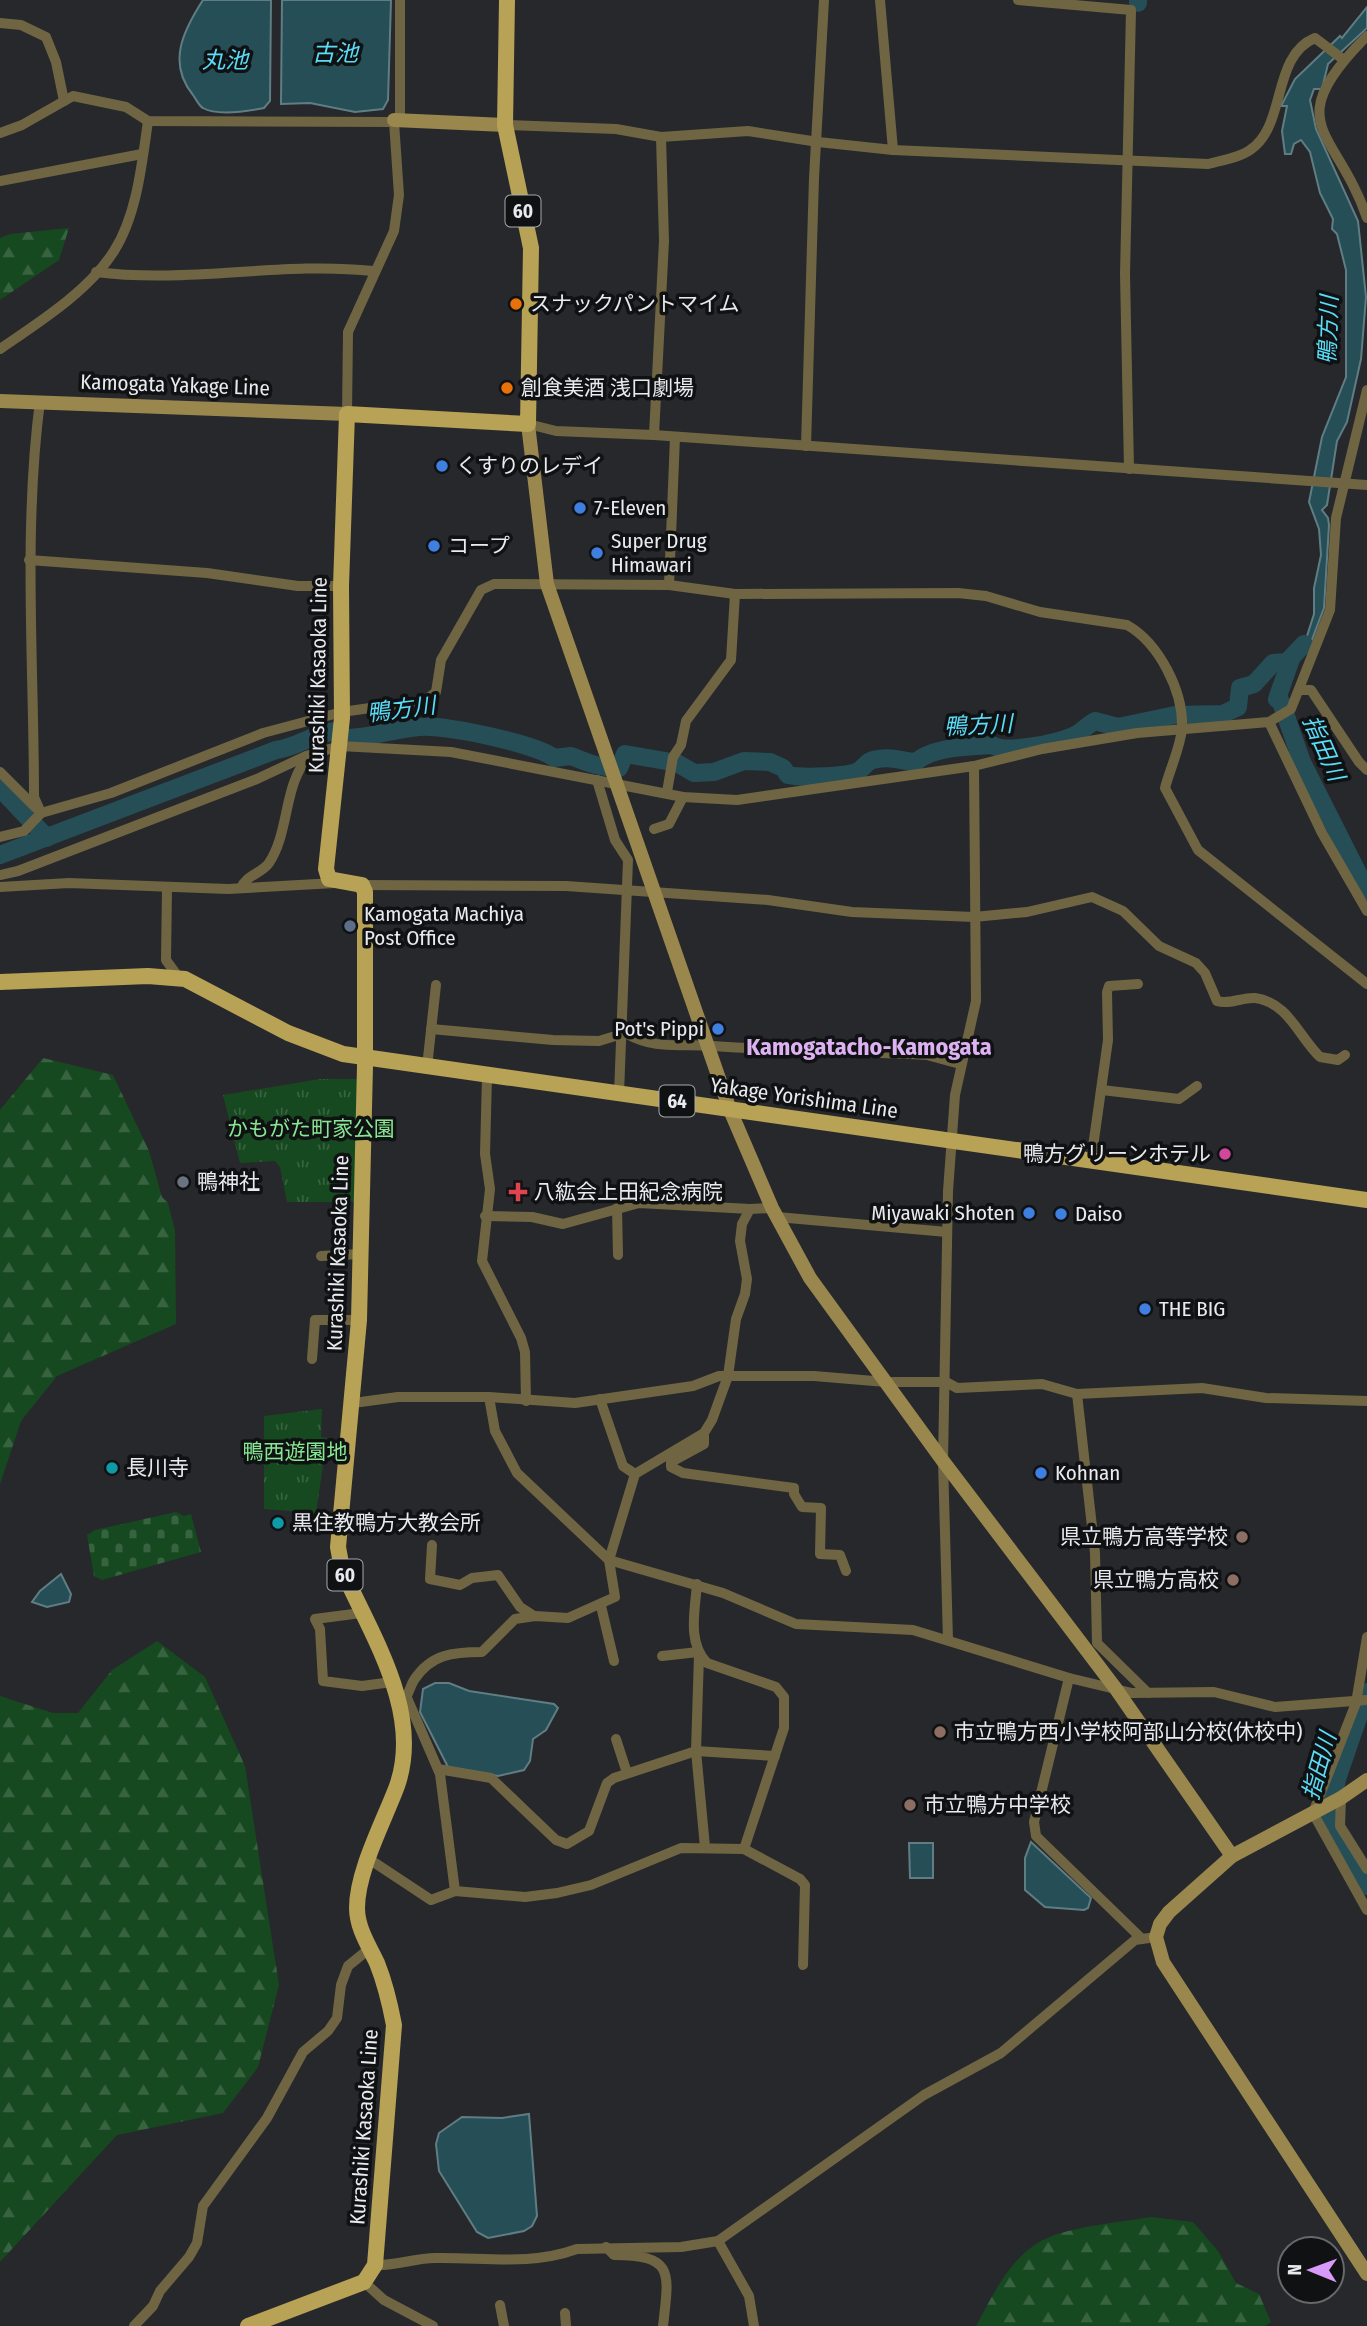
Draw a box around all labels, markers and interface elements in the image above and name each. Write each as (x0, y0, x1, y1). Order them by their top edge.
water label: 古池 (312, 39, 360, 67)
water label: 丸池 (202, 46, 250, 74)
road number: 60 (505, 196, 540, 226)
place label: スナックパントマイム (530, 291, 740, 317)
water label: 鴨方川 (1313, 292, 1343, 365)
marker: スナックパントマイム (508, 296, 524, 312)
street label: Kamogata Yakage Line (80, 369, 270, 401)
place label: 創食美酒 浅口劇場 (521, 375, 694, 401)
marker: 創食美酒 浅口劇場 (499, 380, 515, 396)
place label: くすりのレデイ (456, 453, 603, 479)
marker: くすりのレデイ (434, 458, 450, 474)
place label: 7-Eleven (594, 495, 666, 521)
marker: 7-Eleven (572, 500, 588, 516)
place label: Super Drug Himawari (611, 528, 707, 578)
place label: コープ (448, 533, 510, 559)
marker: コープ (426, 538, 442, 554)
marker: Super Drug Himawari (589, 545, 605, 561)
street label: Kurashiki Kasaoka Line (303, 577, 333, 773)
water label: 鴨方川 (365, 691, 440, 727)
water label: 鴨方川 (943, 709, 1016, 741)
water label: 指田川 (1297, 711, 1352, 788)
place label: Kamogata Machiya Post Office (364, 901, 524, 951)
marker: Kamogata Machiya Post Office (342, 918, 358, 934)
place label: Pot's Pippi (614, 1016, 704, 1042)
marker: Pot's Pippi (710, 1021, 726, 1037)
district label: Kamogatacho-Kamogata (746, 1033, 992, 1061)
street label: Yakage Yorishima Line (709, 1072, 899, 1124)
road number: 64 (660, 1086, 694, 1116)
park label: かもがた町家公園 (227, 1116, 395, 1142)
place label: 鴨方グリーンホテル (1023, 1141, 1211, 1167)
marker: 鴨方グリーンホテル (1217, 1146, 1233, 1162)
street label: Kurashiki Kasaoka Line (322, 1155, 354, 1351)
place label: 鴨神社 (197, 1169, 260, 1195)
marker: 鴨神社 (175, 1174, 191, 1190)
place label: 八紘会上田紀念病院 (534, 1179, 723, 1205)
marker: 八紘会上田紀念病院 (508, 1182, 528, 1202)
place label: Miyawaki Shoten (871, 1200, 1015, 1226)
place label: Daiso (1075, 1201, 1123, 1227)
marker: Miyawaki Shoten (1021, 1205, 1037, 1221)
marker: Daiso (1053, 1206, 1069, 1222)
place label: THE BIG (1159, 1296, 1225, 1322)
marker: THE BIG (1137, 1301, 1153, 1317)
park label: 鴨西遊園地 (243, 1439, 348, 1465)
place label: 長川寺 (126, 1455, 189, 1481)
marker: 長川寺 (104, 1460, 120, 1476)
place label: Kohnan (1055, 1460, 1120, 1486)
marker: Kohnan (1033, 1465, 1049, 1481)
place label: 黒住教鴨方大教会所 (292, 1510, 481, 1536)
marker: 黒住教鴨方大教会所 (270, 1515, 286, 1531)
place label: 県立鴨方高等学校 (1060, 1524, 1228, 1550)
marker: 県立鴨方高等学校 (1234, 1529, 1250, 1545)
road number: 60 (328, 1560, 362, 1590)
place label: 県立鴨方高校 (1093, 1567, 1219, 1593)
marker: 県立鴨方高校 (1225, 1572, 1241, 1588)
place label: 市立鴨方西小学校阿部山分校(休校中) (954, 1719, 1302, 1745)
marker: 市立鴨方西小学校阿部山分校(休校中) (932, 1724, 948, 1740)
water label: 指田川 (1296, 1726, 1343, 1803)
place label: 市立鴨方中学校 (924, 1792, 1071, 1818)
marker: 市立鴨方中学校 (902, 1797, 918, 1813)
street label: Kurashiki Kasaoka Line (344, 2028, 384, 2226)
north arrow (1276, 2235, 1346, 2305)
text: N (1283, 2264, 1306, 2276)

